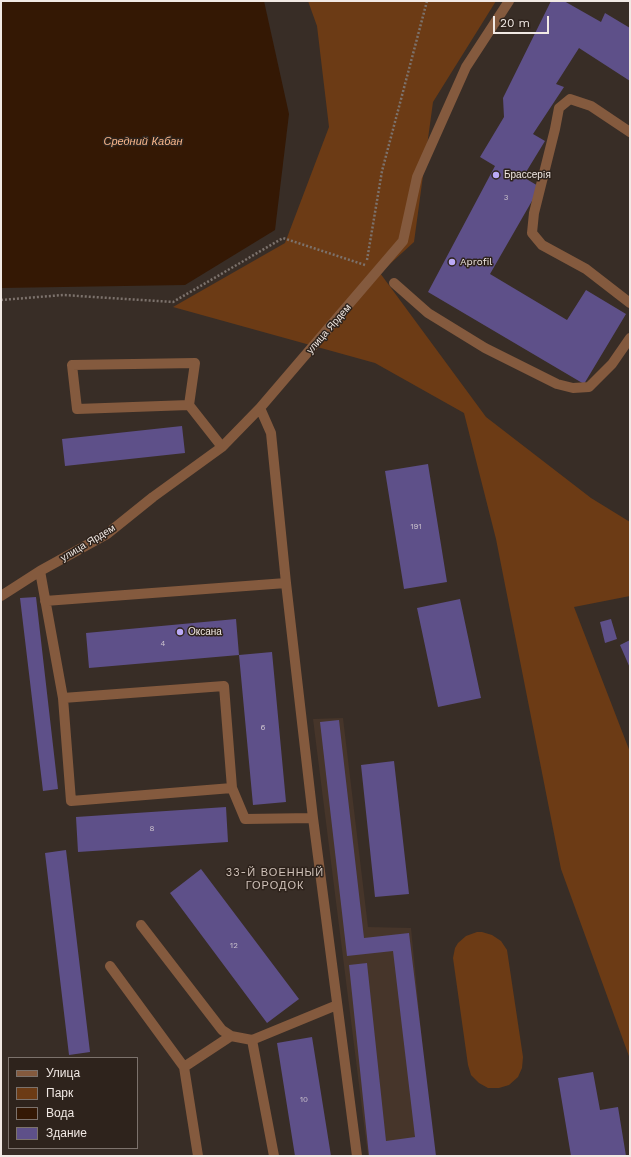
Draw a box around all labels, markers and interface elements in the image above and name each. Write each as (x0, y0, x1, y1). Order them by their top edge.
scale bar (495, 8, 551, 34)
text: 20 m (500, 16, 530, 30)
water label: Средний Кабан (103, 135, 183, 149)
place label: Брассерiя (504, 169, 551, 181)
marker: Брассерiя (491, 170, 501, 180)
house number: 3 (504, 193, 508, 203)
place label: Aprofil (460, 256, 492, 268)
marker: Aprofil (447, 257, 457, 267)
street label: улица Ярдем (304, 302, 354, 356)
street label: улица Ярдем (58, 522, 118, 564)
house number: 191 (410, 522, 422, 532)
place label: Оксана (188, 626, 222, 638)
marker: Оксана (175, 627, 185, 637)
house number: 4 (161, 639, 165, 649)
house number: 6 (261, 723, 265, 733)
house number: 8 (150, 824, 154, 834)
district label: 33-Й ВОЕННЫЙ ГОРОДОК (226, 866, 324, 892)
house number: 12 (230, 941, 238, 951)
legend (8, 1057, 138, 1149)
text: Улица (46, 1066, 80, 1080)
text: Парк (46, 1086, 73, 1100)
house number: 10 (300, 1095, 308, 1105)
text: Вода (46, 1106, 74, 1120)
text: Здание (46, 1126, 87, 1140)

